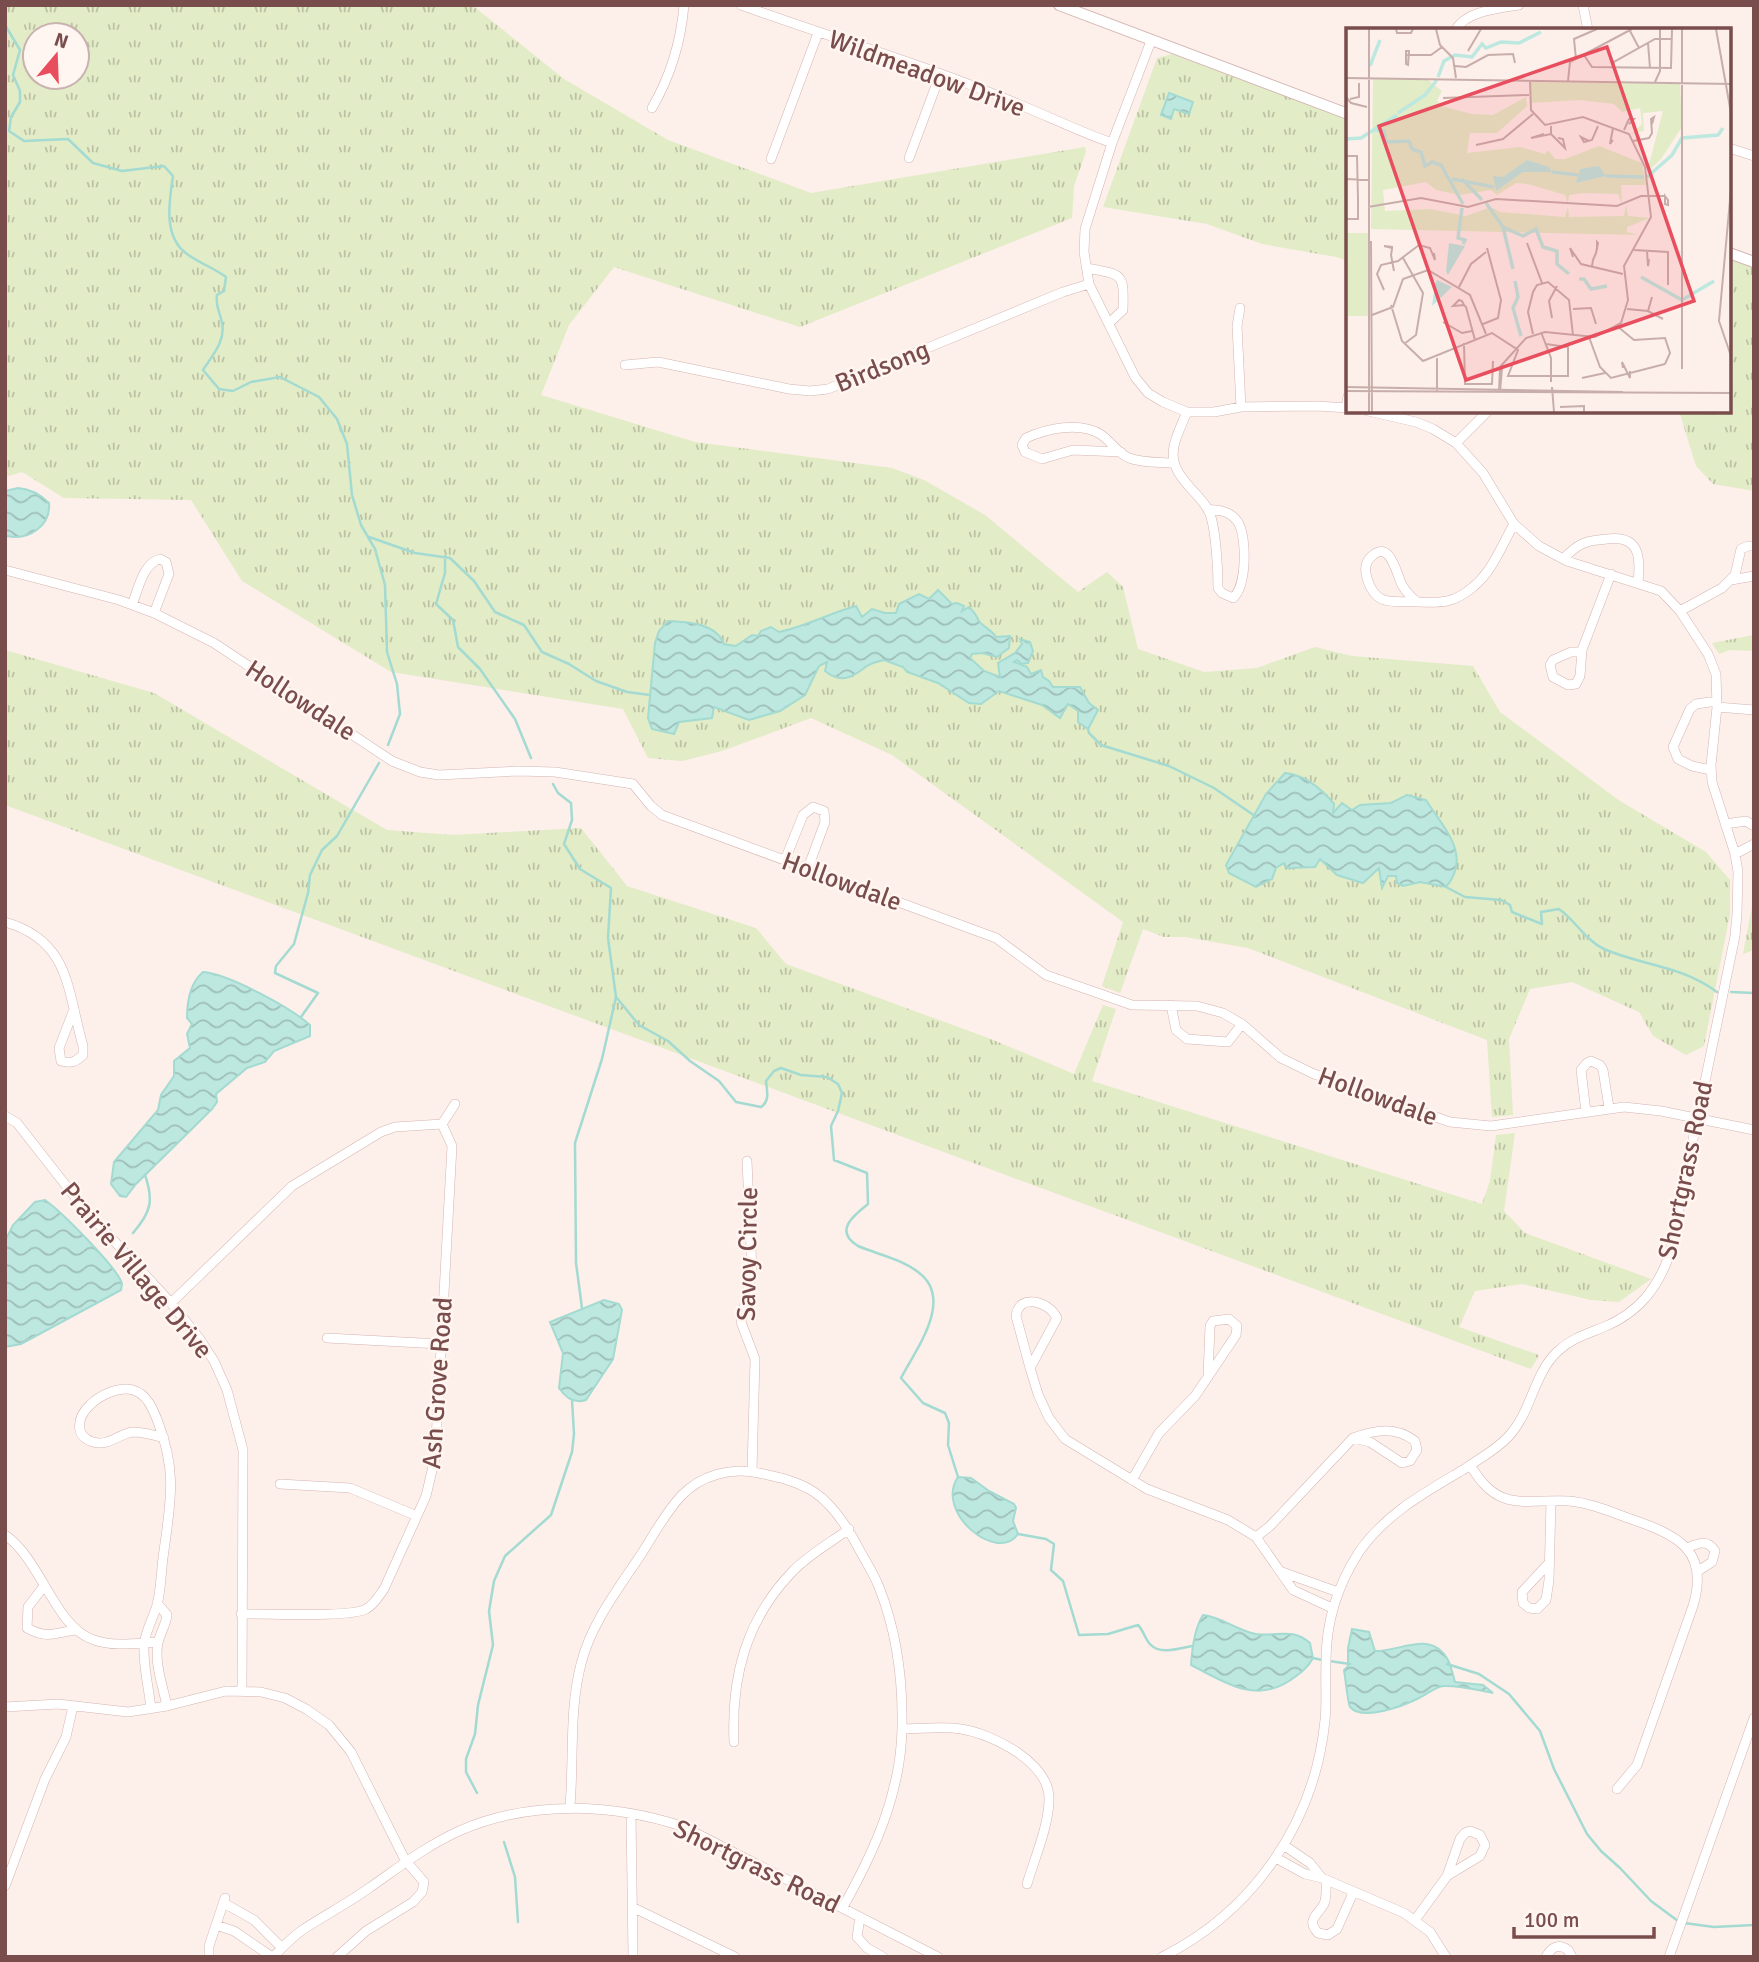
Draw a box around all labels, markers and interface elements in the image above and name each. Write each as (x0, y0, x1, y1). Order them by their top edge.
north arrow (21, 21, 91, 91)
street label: Wildmeadow Drive (824, 24, 1029, 124)
text: N (51, 27, 71, 54)
inset map (1346, 28, 1731, 413)
street label: Birdsong (831, 334, 934, 400)
street label: Hollowdale (239, 653, 362, 748)
street label: Hollowdale (777, 845, 906, 918)
street label: Hollowdale (1313, 1060, 1442, 1133)
street label: Shortgrass Road (1651, 1078, 1721, 1262)
street label: Prairie Village Drive (53, 1176, 219, 1365)
street label: Savoy Circle (731, 1187, 765, 1321)
street label: Ash Grove Road (416, 1296, 460, 1470)
street label: Shortgrass Road (668, 1813, 845, 1921)
scale bar (1514, 1896, 1654, 1940)
text: 100 m (1524, 1907, 1579, 1933)

